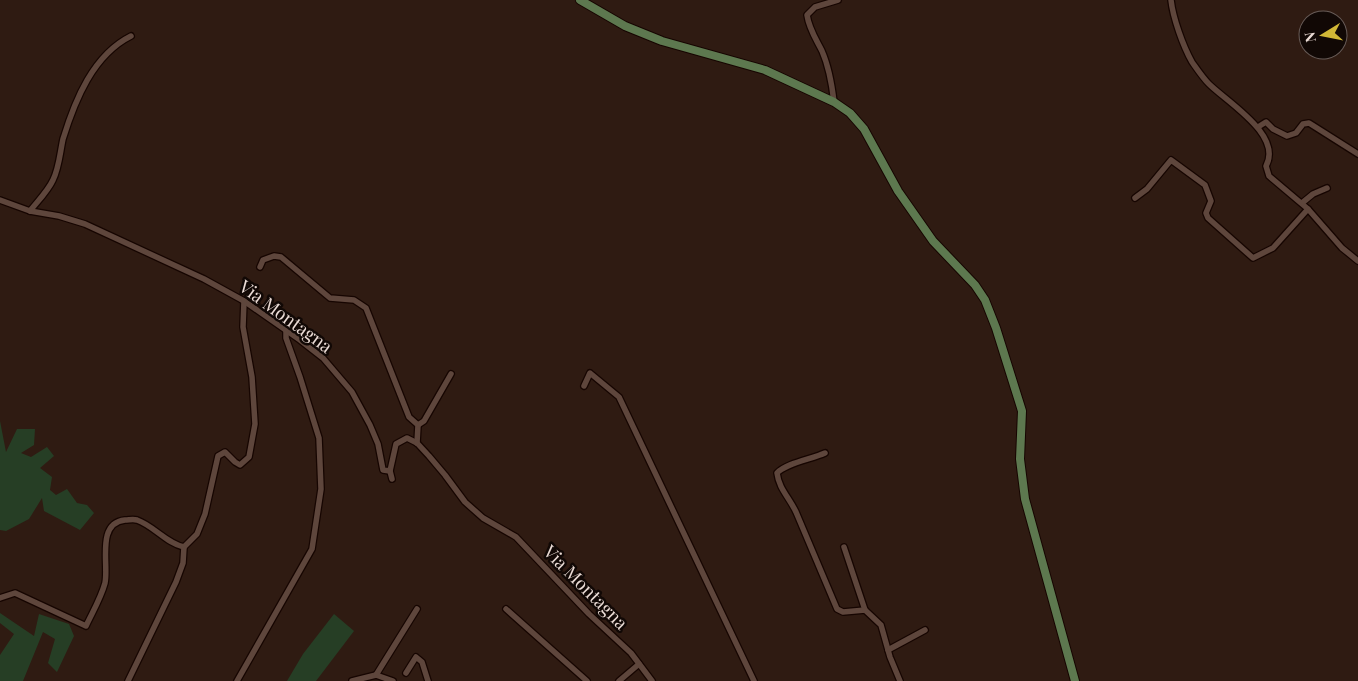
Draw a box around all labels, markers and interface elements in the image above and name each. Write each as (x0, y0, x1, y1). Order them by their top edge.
north arrow (1298, 10, 1348, 60)
text: N (1299, 31, 1320, 44)
street label: Via Montagna (234, 273, 338, 358)
street label: Via Montagna (538, 539, 633, 634)

